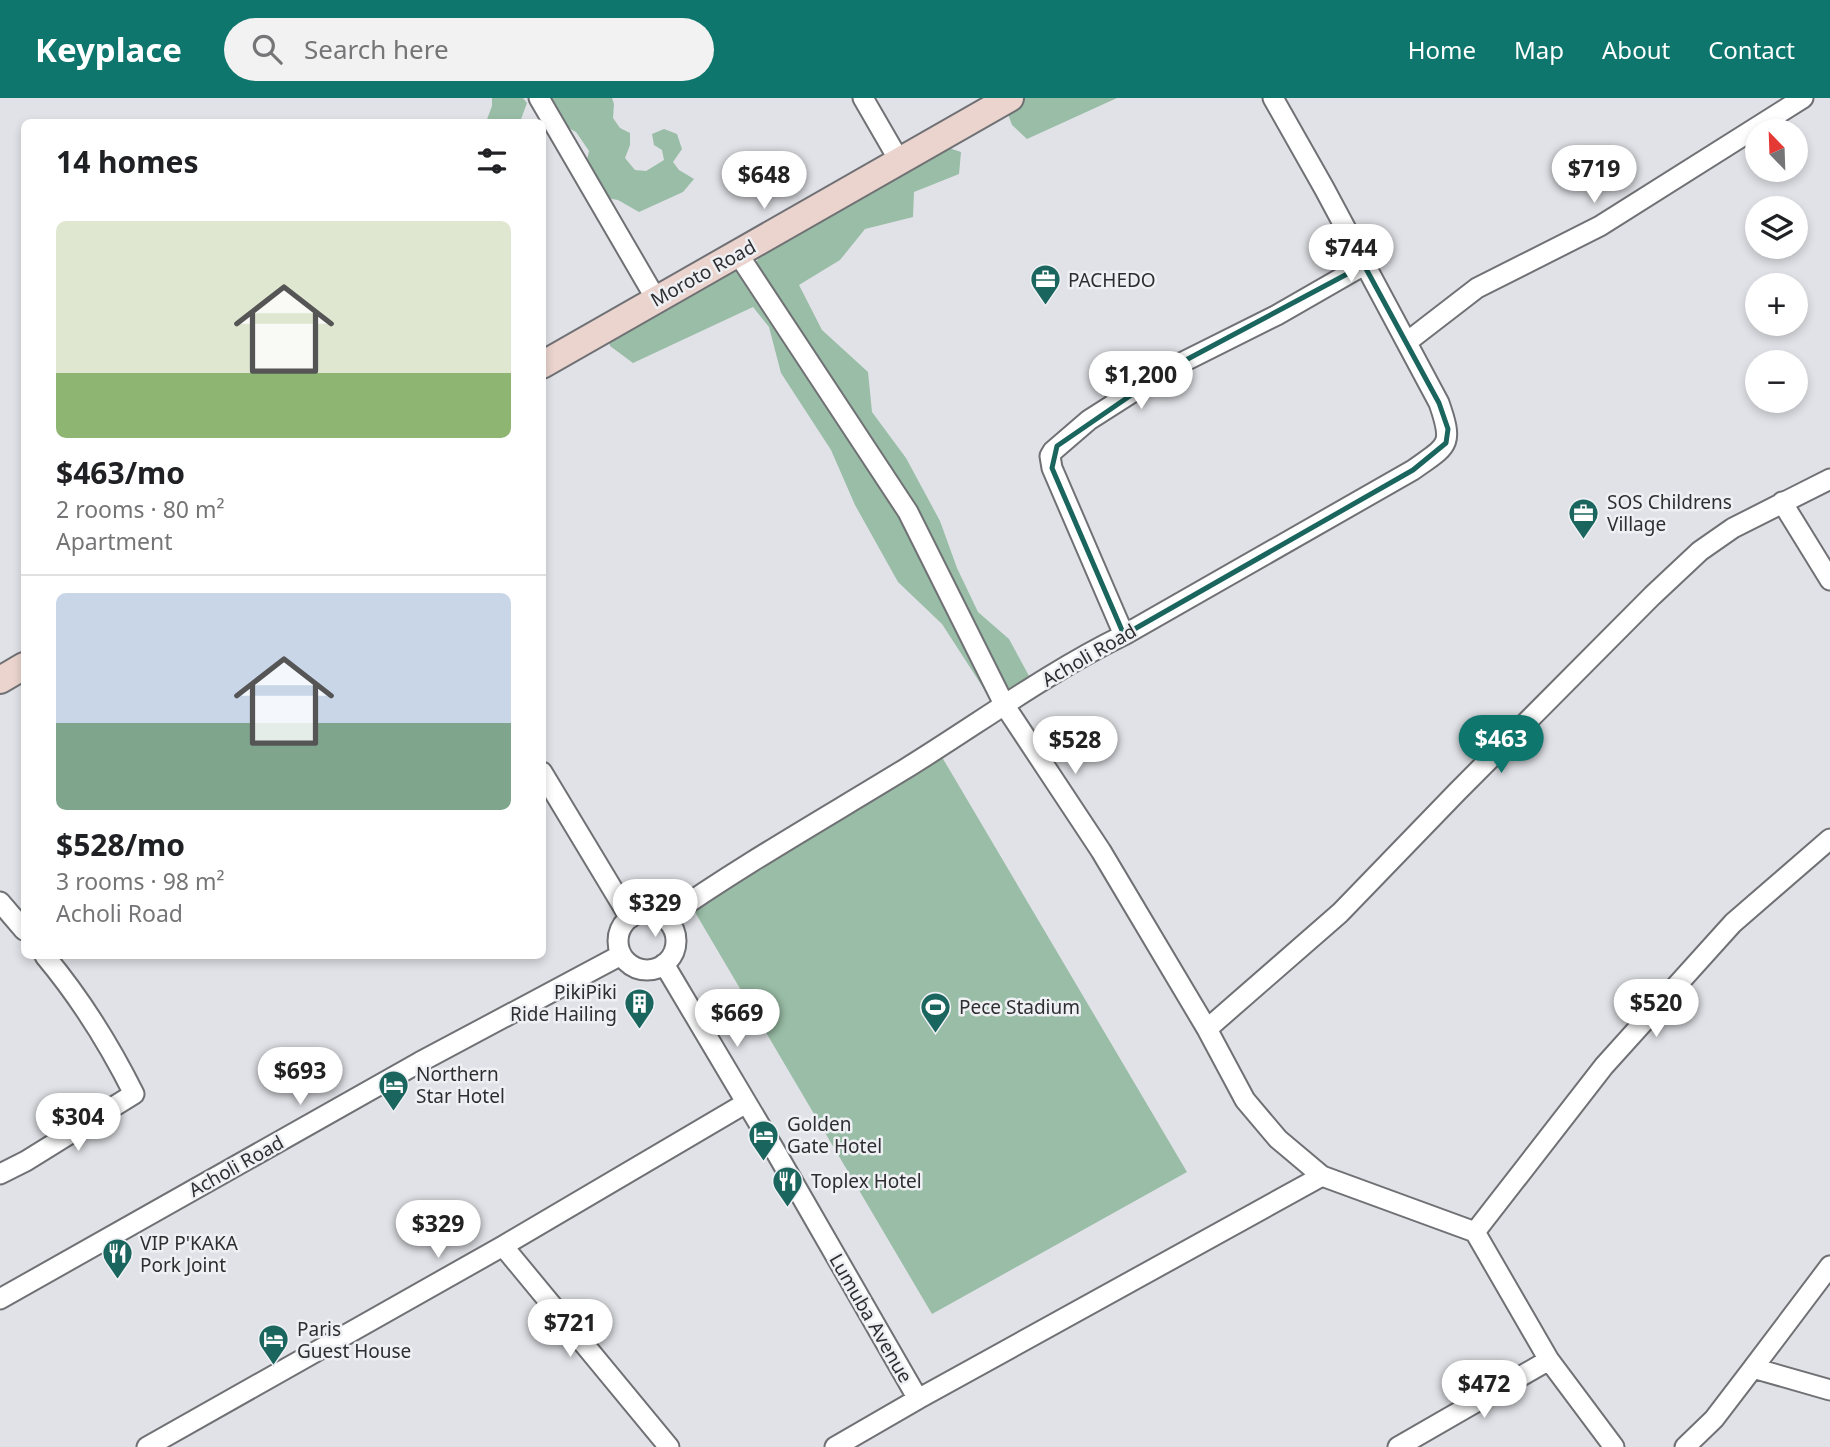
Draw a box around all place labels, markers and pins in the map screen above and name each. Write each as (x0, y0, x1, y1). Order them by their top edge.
pin: $719 (1553, 146, 1635, 205)
pin: $648 (723, 152, 805, 211)
pin: $744 (1310, 225, 1392, 284)
office icon: PACHEDO (1028, 263, 1062, 307)
place label: PACHEDO (1068, 267, 1156, 293)
pin: $1,200 (1084, 352, 1198, 411)
place label: SOS Childrens Village (1607, 489, 1732, 537)
office icon: SOS Childrens Village (1567, 496, 1601, 540)
pin: $528 (1034, 716, 1116, 776)
pin: $463 (1460, 716, 1542, 775)
pin: $329 (614, 880, 696, 939)
place label: PikiPiki Ride Hailing (510, 979, 617, 1027)
pin: $520 (1615, 979, 1697, 1039)
building icon: PikiPiki Ride Hailing (623, 986, 657, 1030)
pin: $669 (696, 990, 778, 1049)
sports icon: Pece Stadium (919, 990, 953, 1034)
place label: Pece Stadium (959, 994, 1080, 1020)
pin: $693 (259, 1048, 341, 1107)
place label: Northern Star Hotel (416, 1061, 505, 1109)
hotel icon: Northern Star Hotel (376, 1068, 410, 1112)
pin: $304 (37, 1094, 119, 1153)
place label: Golden Gate Hotel (787, 1111, 882, 1159)
hotel icon: Golden Gate Hotel (747, 1118, 781, 1162)
restaurant icon: Toplex Hotel (771, 1164, 805, 1208)
place label: Toplex Hotel (811, 1168, 922, 1194)
pin: $329 (397, 1200, 479, 1260)
place label: VIP P'KAKA Pork Joint (140, 1230, 239, 1278)
restaurant icon: VIP P'KAKA Pork Joint (100, 1237, 134, 1281)
pin: $721 (529, 1300, 611, 1359)
place label: Paris Guest House (297, 1316, 411, 1364)
hotel icon: Paris Guest House (257, 1323, 291, 1367)
pin: $472 (1443, 1360, 1525, 1420)

